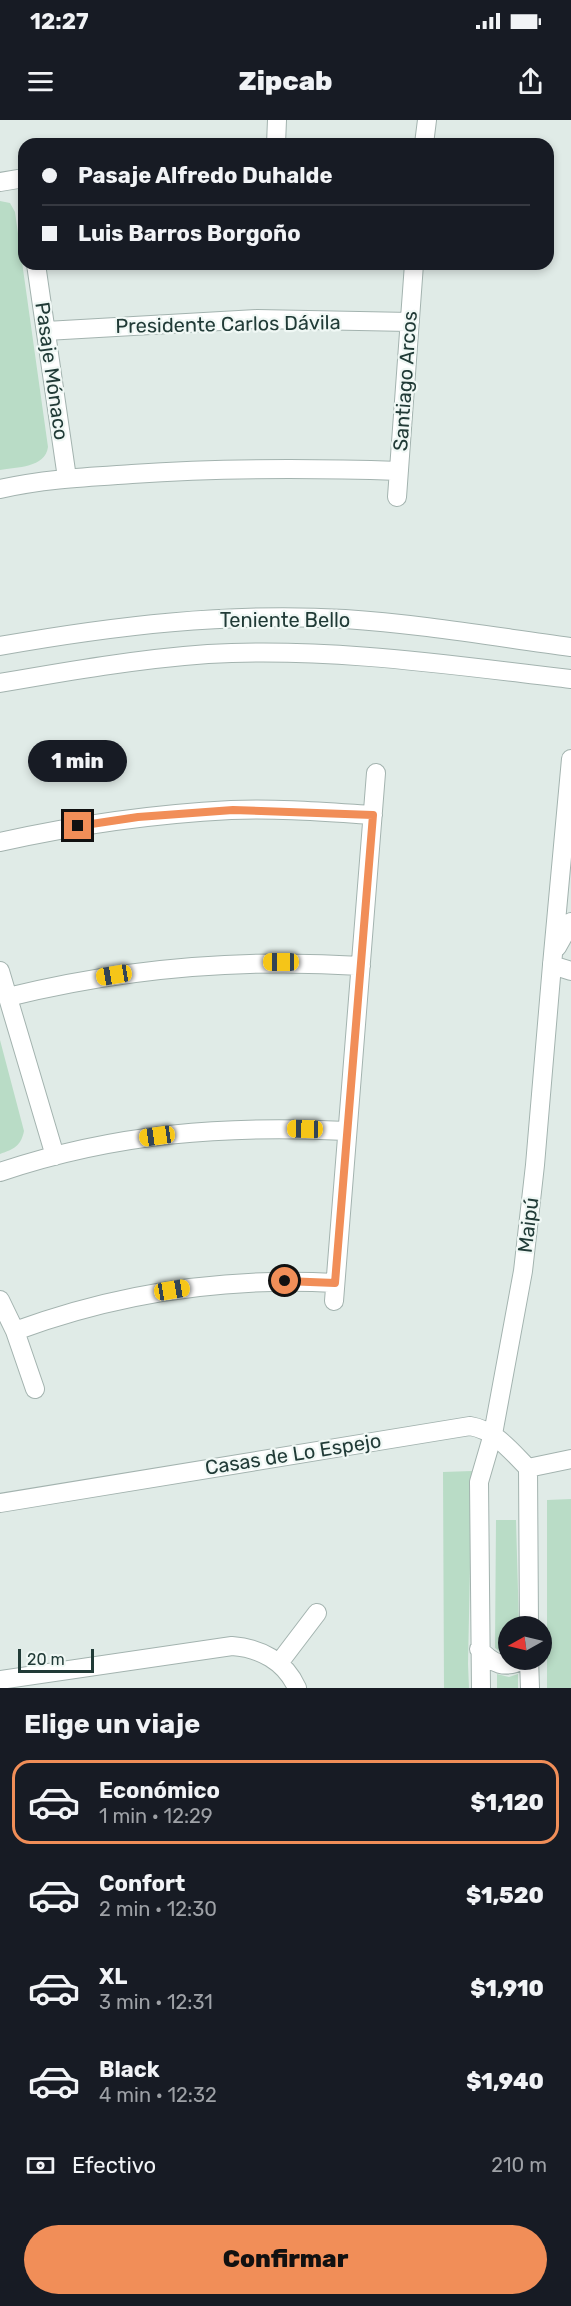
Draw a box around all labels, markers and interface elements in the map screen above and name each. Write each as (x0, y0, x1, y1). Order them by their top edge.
text: 12:27 (30, 8, 89, 35)
icon: menu (24, 65, 57, 98)
text: Zipcab (239, 65, 332, 97)
icon: share (514, 65, 547, 98)
text: Pasaje Alfredo Duhalde (78, 162, 332, 189)
text: Luis Barros Borgoño (78, 220, 301, 247)
street label: Pasaje Mónaco (30, 300, 74, 442)
street label: Presidente Carlos Dávila (115, 310, 341, 338)
street label: Santiago Arcos (388, 310, 422, 452)
street label: Teniente Bello (220, 608, 350, 632)
callout: 1 min (28, 739, 128, 781)
text: 1 min (51, 749, 104, 773)
route end (64, 812, 91, 839)
car (263, 953, 299, 971)
car (95, 963, 133, 987)
car (287, 1120, 323, 1138)
car (138, 1125, 176, 1147)
street label: Maipú (513, 1196, 543, 1254)
route start (271, 1267, 298, 1294)
car (153, 1278, 191, 1302)
street label: Casas de Lo Espejo (203, 1428, 383, 1480)
north arrow (498, 1616, 552, 1670)
map controls (498, 1616, 552, 1670)
scale bar (18, 1646, 94, 1674)
text: 20 m (27, 1650, 65, 1669)
text: Elige un viaje (24, 1708, 200, 1740)
icon: car (27, 1775, 81, 1829)
text: Económico (99, 1777, 220, 1804)
text: $1,120 (470, 1789, 544, 1816)
text: 1 min · 12:29 (99, 1804, 213, 1828)
icon: car (27, 1868, 81, 1922)
text: Confort (99, 1870, 185, 1897)
text: $1,520 (466, 1882, 544, 1909)
text: 2 min · 12:30 (99, 1897, 217, 1921)
icon: car (27, 1961, 81, 2015)
text: XL (99, 1963, 127, 1990)
text: $1,910 (470, 1975, 544, 2002)
text: 3 min · 12:31 (99, 1990, 213, 2014)
icon: car (27, 2054, 81, 2108)
text: Black (99, 2056, 160, 2083)
text: $1,940 (466, 2068, 544, 2095)
text: 4 min · 12:32 (99, 2083, 217, 2107)
icon: cash (24, 2149, 57, 2182)
text: Efectivo (72, 2152, 156, 2179)
text: 210 m (491, 2153, 547, 2177)
button: Confirmar (24, 2225, 547, 2294)

